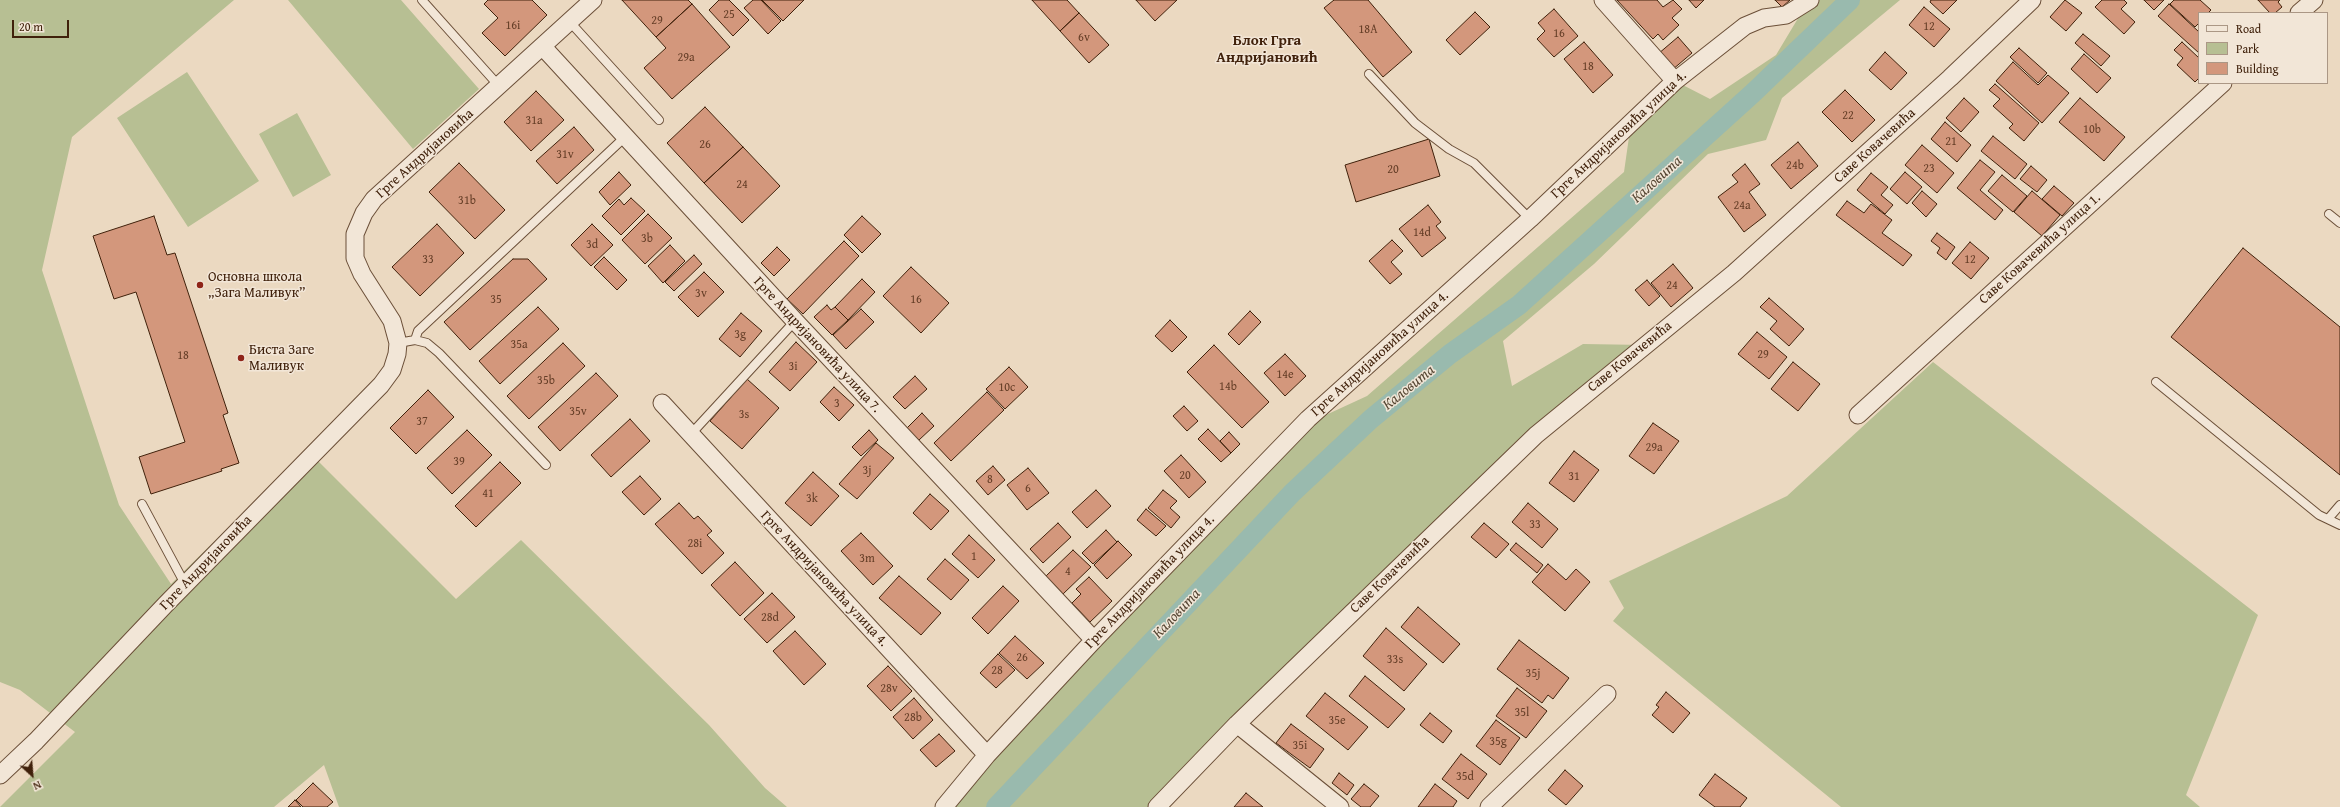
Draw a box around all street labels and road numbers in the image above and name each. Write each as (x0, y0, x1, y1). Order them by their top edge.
street label: Грге Андријановића улица 4. (1548, 68, 1690, 202)
street label: Саве Ковачевића (1831, 105, 1919, 187)
street label: Грге Андријановића (373, 106, 477, 202)
street label: Саве Ковачевића улица 1. (1976, 190, 2104, 308)
street label: Грге Андријановића улица 7. (750, 274, 884, 416)
street label: Грге Андријановића улица 4. (1308, 288, 1452, 420)
street label: Саве Ковачевића (1584, 318, 1676, 396)
street label: Грге Андријановића улица 4. (757, 508, 891, 650)
street label: Грге Андријановића (156, 512, 256, 614)
street label: Грге Андријановића улица 4. (1082, 512, 1218, 652)
street label: Саве Ковачевића (1347, 533, 1433, 617)

